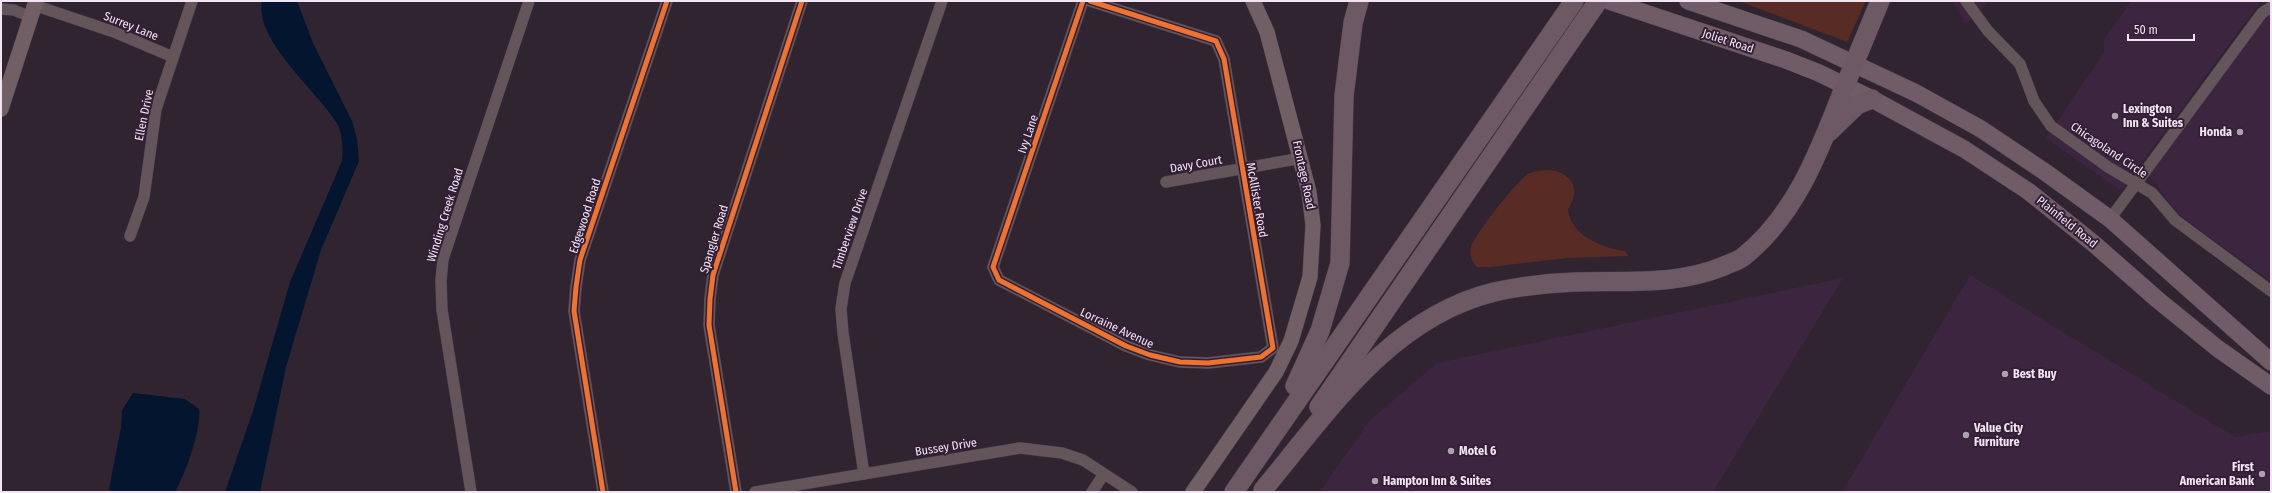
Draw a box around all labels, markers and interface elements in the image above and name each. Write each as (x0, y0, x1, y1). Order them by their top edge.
street label: Surrey Lane (102, 9, 160, 43)
scale bar (2128, 16, 2194, 42)
text: 50 m (2134, 23, 2158, 37)
street label: Joliet Road (1700, 26, 1756, 56)
street label: Ellen Drive (132, 88, 156, 142)
place label: Lexington Inn & Suites (2123, 102, 2184, 130)
marker: Lexington Inn & Suites (2110, 111, 2120, 121)
street label: Ivy Lane (1015, 113, 1041, 155)
street label: Chicagoland Circle (2068, 119, 2150, 181)
place label: Honda (2200, 125, 2232, 139)
marker: Honda (2235, 127, 2245, 137)
street label: Frontage Road (1290, 139, 1318, 211)
street label: Davy Court (1169, 153, 1223, 175)
street label: McAllister Road (1244, 161, 1270, 239)
street label: Winding Creek Road (424, 166, 466, 264)
street label: Edgewood Road (566, 177, 604, 255)
street label: Timberview Drive (830, 187, 870, 271)
street label: Plainfield Road (2034, 193, 2100, 251)
street label: Spangler Road (697, 203, 731, 275)
street label: Lorraine Avenue (1078, 305, 1156, 351)
place label: Best Buy (2013, 367, 2057, 381)
marker: Best Buy (2000, 369, 2010, 379)
place label: Value City Furniture (1973, 421, 2023, 449)
marker: Value City Furniture (1961, 430, 1971, 440)
street label: Bussey Drive (914, 435, 978, 459)
place label: Motel 6 (1459, 444, 1496, 458)
marker: Motel 6 (1446, 446, 1456, 456)
place label: First American Bank (2179, 460, 2255, 488)
marker: First American Bank (2257, 469, 2267, 479)
place label: Hampton Inn & Suites (1383, 474, 1492, 488)
marker: Hampton Inn & Suites (1370, 476, 1380, 486)

